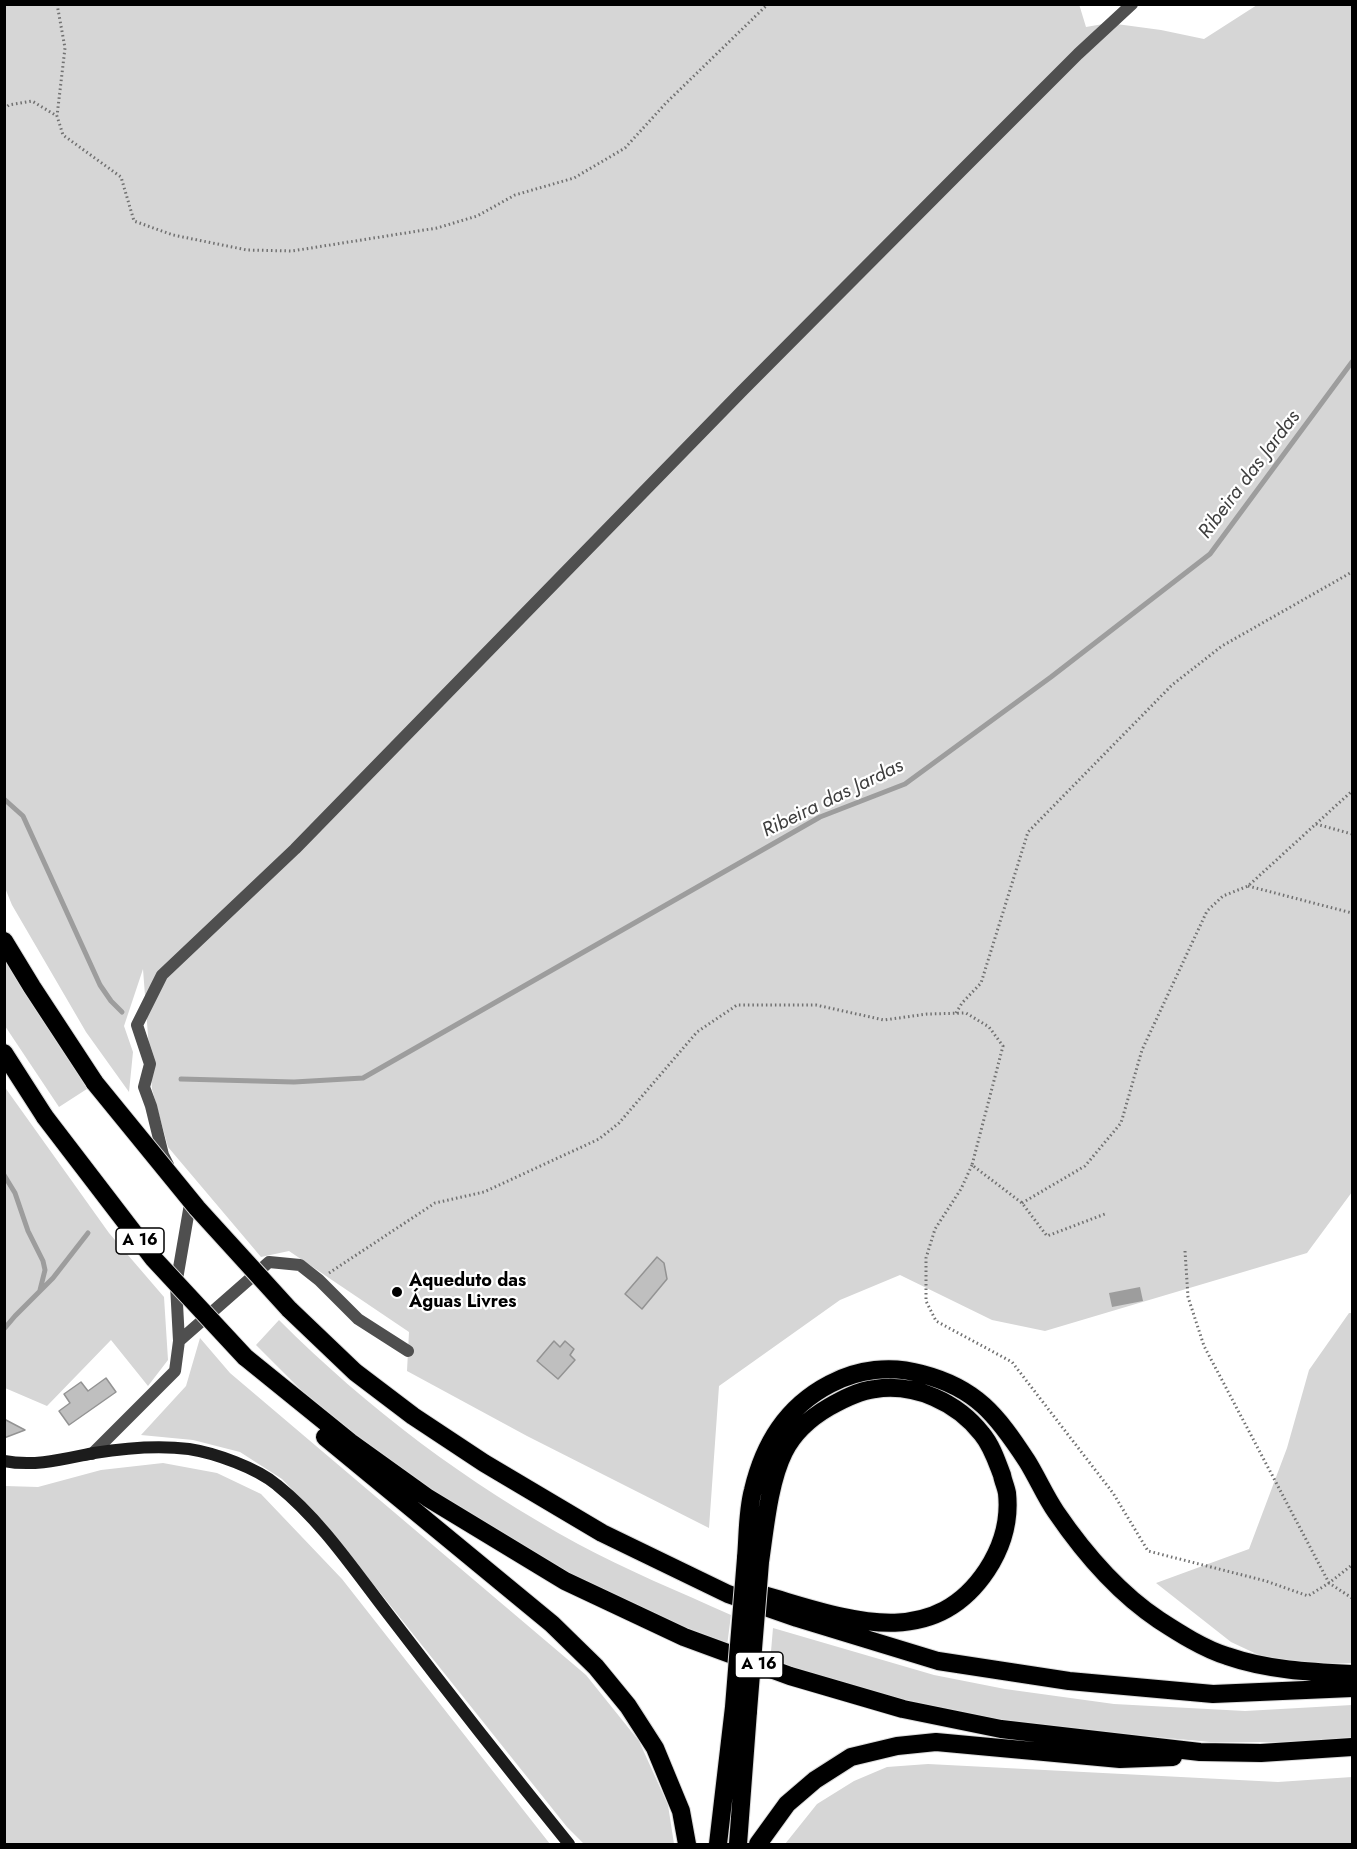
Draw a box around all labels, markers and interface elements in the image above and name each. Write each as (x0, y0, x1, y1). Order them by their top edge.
water label: Ribeira das Jardas (1194, 406, 1306, 544)
water label: Ribeira das Jardas (759, 754, 907, 844)
road number: A 16 (116, 1228, 164, 1254)
place label: Aqueduto das Águas Livres (409, 1271, 526, 1314)
marker: Aqueduto das Águas Livres (390, 1285, 404, 1299)
road number: A 16 (735, 1652, 783, 1678)

